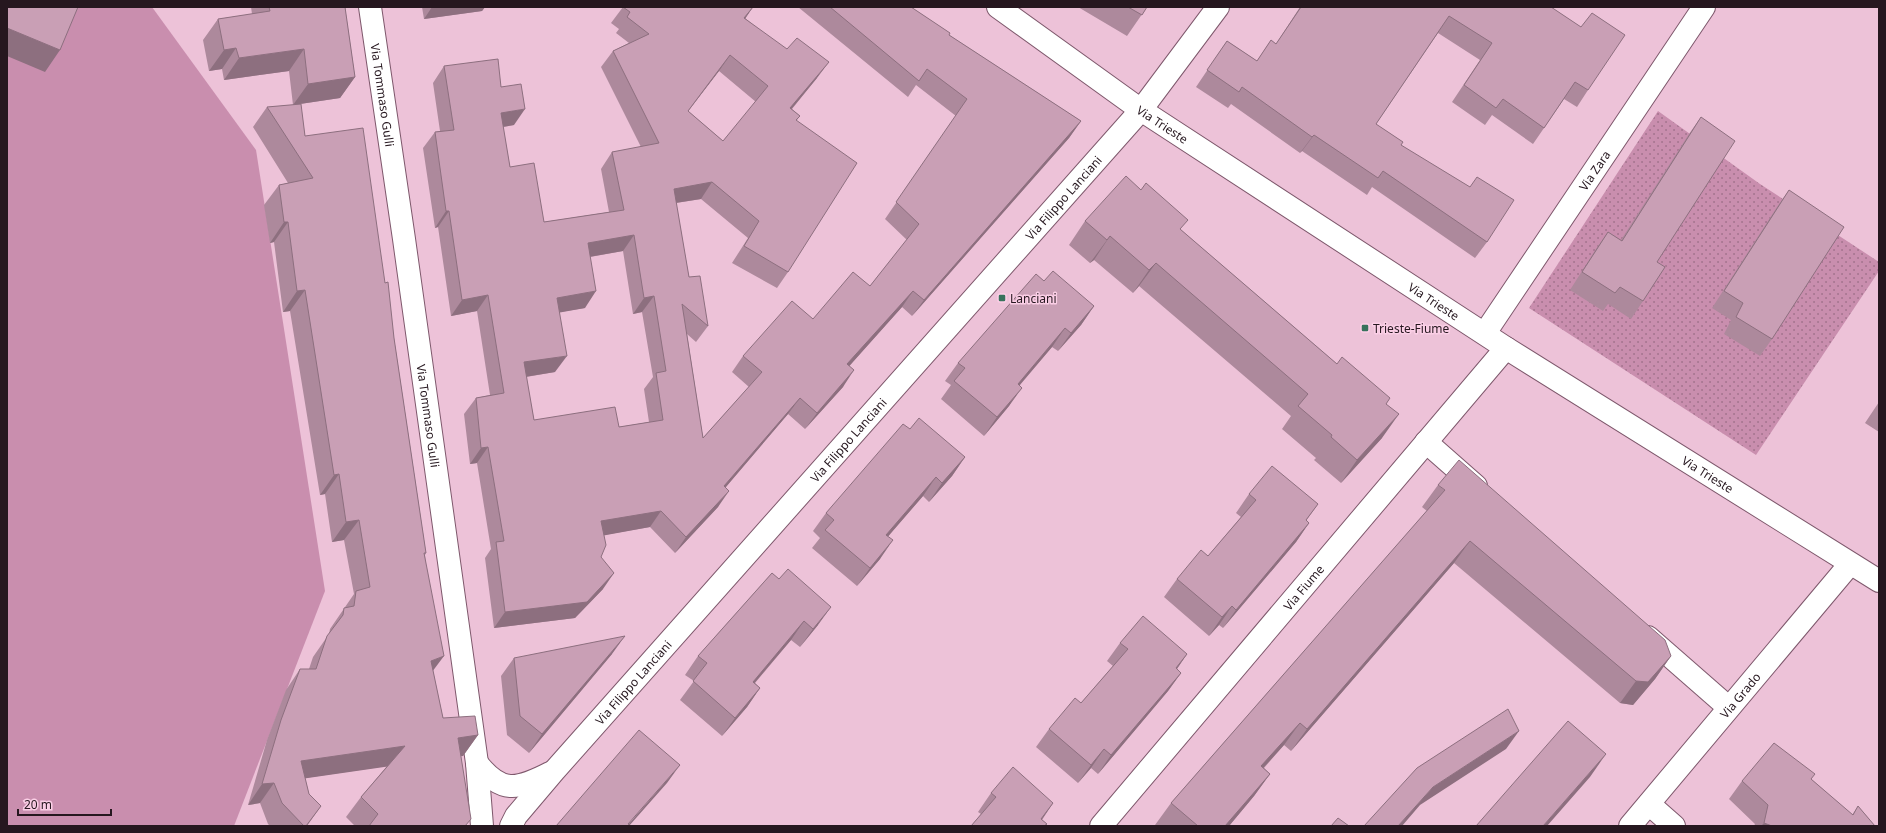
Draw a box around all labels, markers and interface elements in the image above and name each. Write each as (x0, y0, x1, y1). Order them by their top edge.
street label: Via Tommaso Gulli (367, 42, 399, 148)
street label: Via Trieste (1134, 101, 1192, 147)
street label: Via Zara (1575, 147, 1614, 194)
street label: Via Filippo Lanciani (1021, 152, 1105, 243)
street label: Via Trieste (1405, 278, 1463, 324)
place label: Lanciani (1010, 290, 1057, 307)
marker: Lanciani (997, 293, 1007, 303)
place label: Trieste-Fiume (1373, 320, 1450, 337)
marker: Trieste-Fiume (1360, 323, 1370, 333)
street label: Via Tommaso Gulli (413, 363, 444, 469)
street label: Via Filippo Lanciani (806, 394, 890, 486)
street label: Via Trieste (1679, 452, 1737, 497)
street label: Via Fiume (1279, 561, 1328, 614)
street label: Via Filippo Lanciani (591, 636, 675, 728)
street label: Via Grado (1716, 669, 1764, 722)
scale bar (18, 791, 111, 817)
text: 20 m (24, 796, 52, 813)

